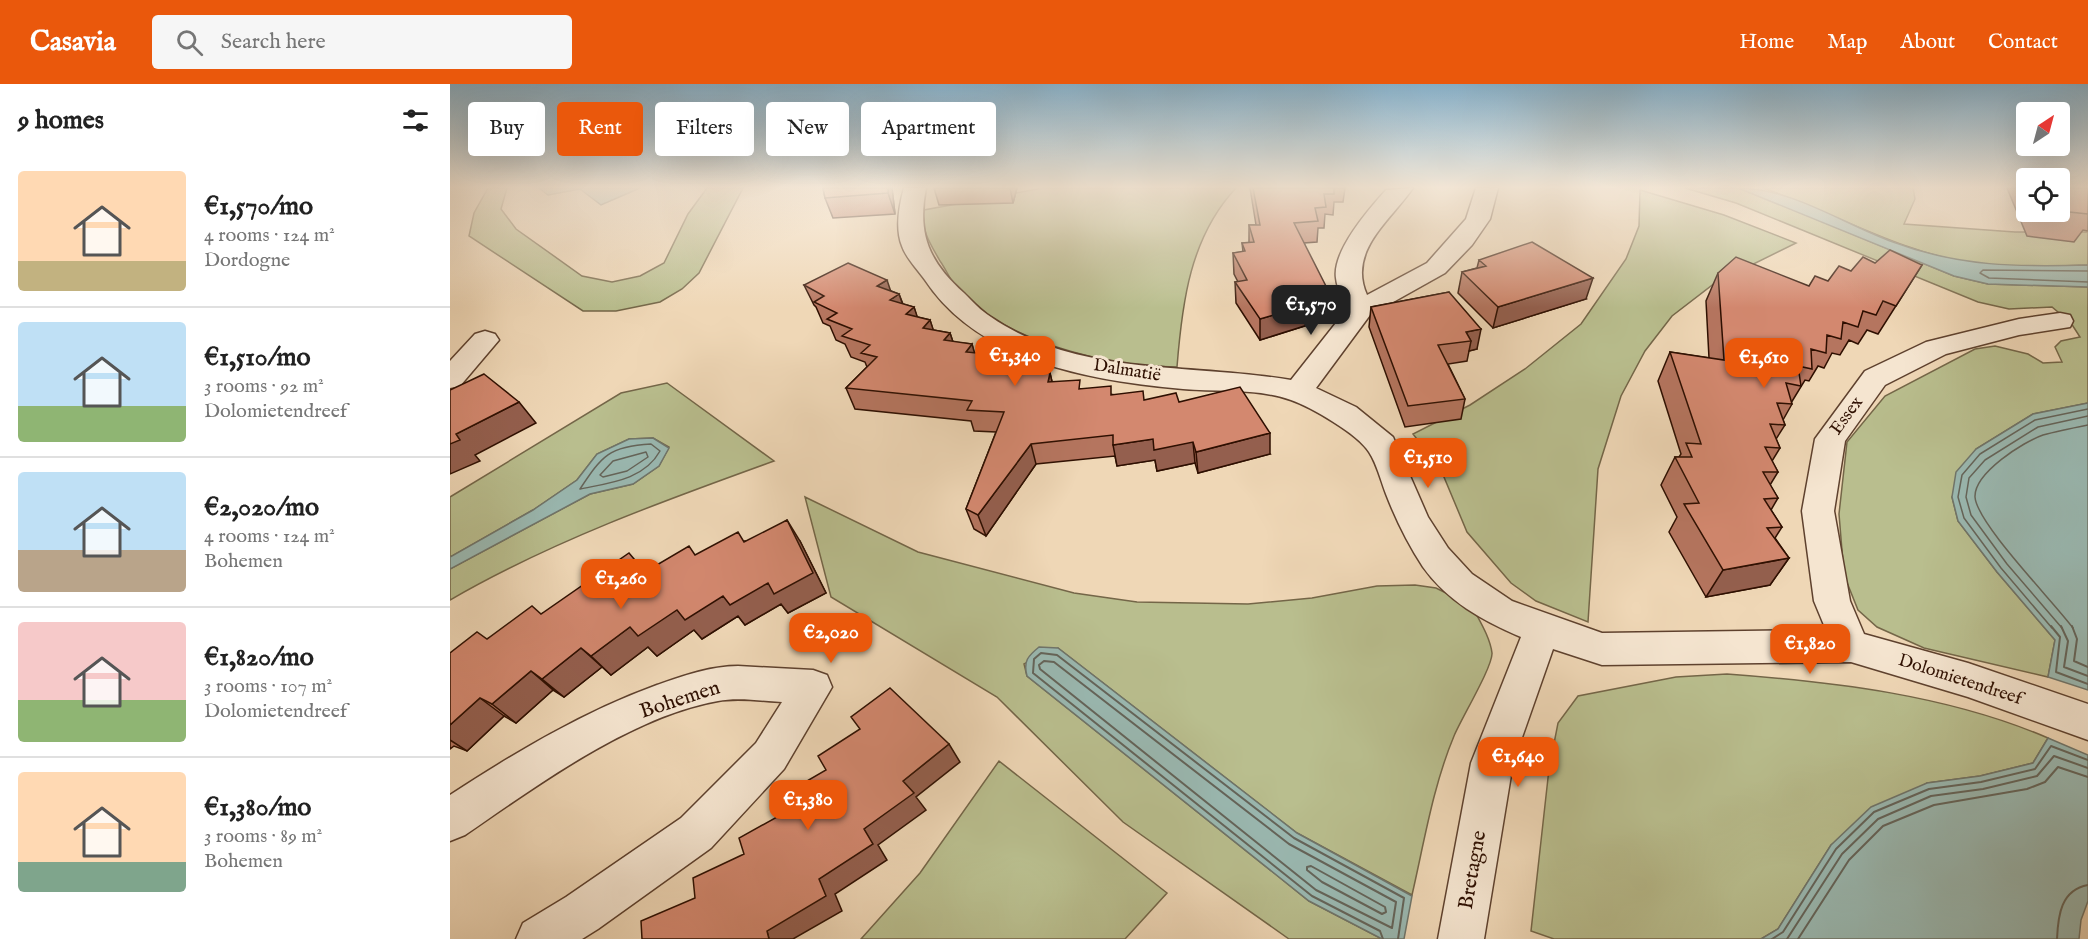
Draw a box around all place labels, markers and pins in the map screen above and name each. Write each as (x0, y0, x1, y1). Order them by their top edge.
pin: €1,570 (1262, 285, 1360, 336)
pin: €1,340 (966, 336, 1064, 387)
pin: €1,610 (1715, 338, 1813, 389)
pin: €1,510 (1379, 438, 1477, 489)
pin: €1,260 (572, 559, 670, 610)
pin: €2,020 (782, 613, 880, 664)
pin: €1,820 (1761, 624, 1859, 675)
pin: €1,640 (1469, 737, 1567, 788)
pin: €1,380 (759, 780, 857, 831)

